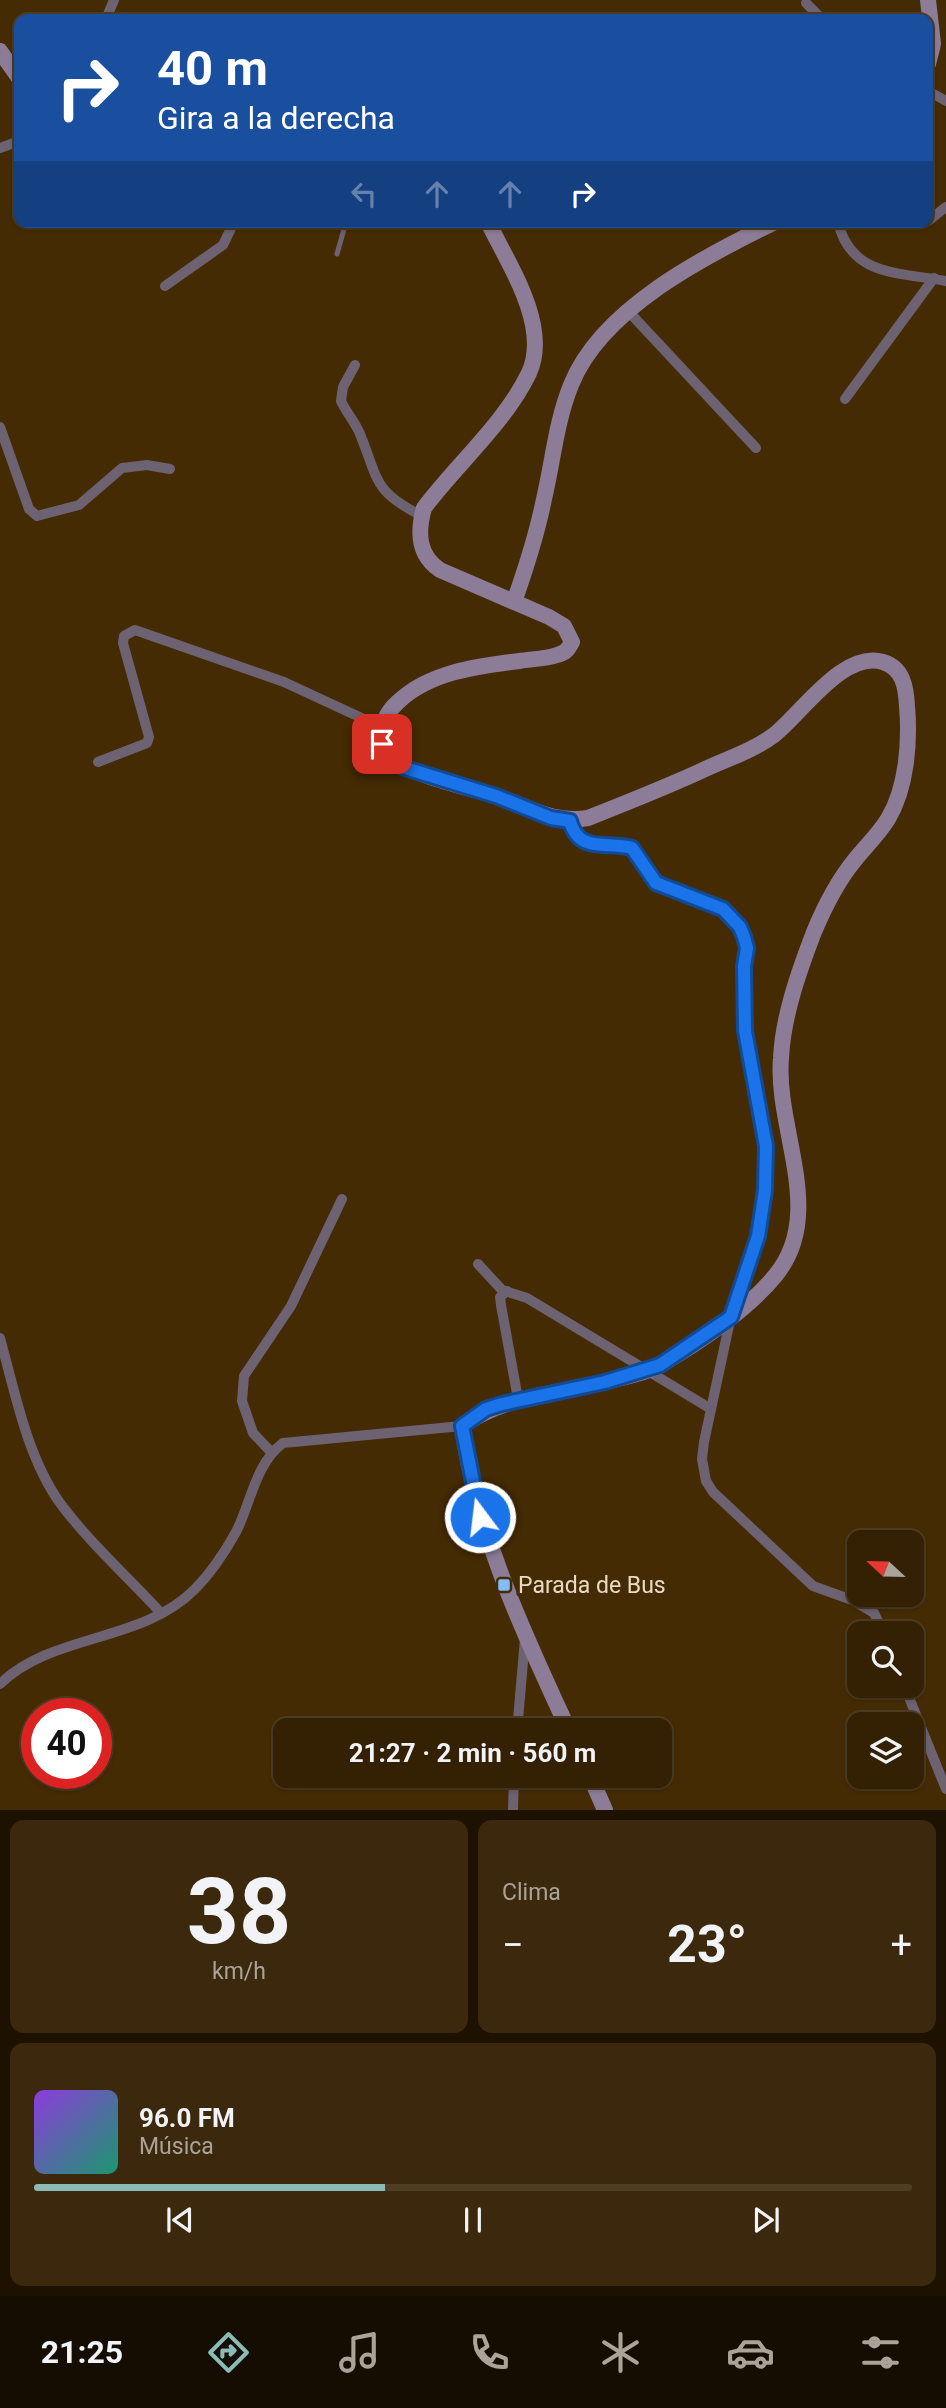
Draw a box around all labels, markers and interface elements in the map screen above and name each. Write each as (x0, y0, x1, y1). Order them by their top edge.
text: 40 m (157, 40, 268, 97)
icon: right (42, 42, 133, 133)
text: Gira a la derecha (157, 99, 395, 137)
icon: left (345, 175, 383, 213)
icon: ahead (418, 175, 456, 213)
icon: ahead (491, 175, 529, 213)
icon: right (564, 175, 602, 213)
pin (352, 714, 412, 774)
icon: arrive (363, 725, 401, 763)
position arrow (443, 1480, 517, 1554)
north arrow (847, 1530, 924, 1606)
map controls (847, 1530, 924, 1789)
place label: Parada de Bus (518, 1572, 666, 1599)
marker: Parada de Bus (496, 1577, 512, 1593)
button: search (847, 1621, 924, 1698)
speed limit sign: 40 (21, 1698, 112, 1789)
button: layers (847, 1712, 924, 1789)
text: 21:27 · 2 min · 560 m (349, 1738, 596, 1768)
text: 38 (187, 1859, 291, 1965)
text: Clima (502, 1879, 561, 1906)
text: 23° (667, 1914, 747, 1975)
text: − (502, 1923, 524, 1967)
text: + (890, 1923, 912, 1967)
text: km/h (212, 1958, 266, 1985)
text: 96.0 FM (139, 2103, 235, 2133)
text: Música (139, 2133, 214, 2160)
icon: previous (161, 2201, 199, 2239)
icon: pause (454, 2201, 492, 2239)
icon: next (747, 2201, 785, 2239)
icon: directions (204, 2328, 253, 2377)
icon: music (335, 2328, 384, 2377)
icon: phone (465, 2328, 514, 2377)
icon: climate (596, 2328, 645, 2377)
icon: car (726, 2328, 775, 2377)
icon: filters (856, 2328, 905, 2377)
text: 21:25 (41, 2333, 123, 2371)

